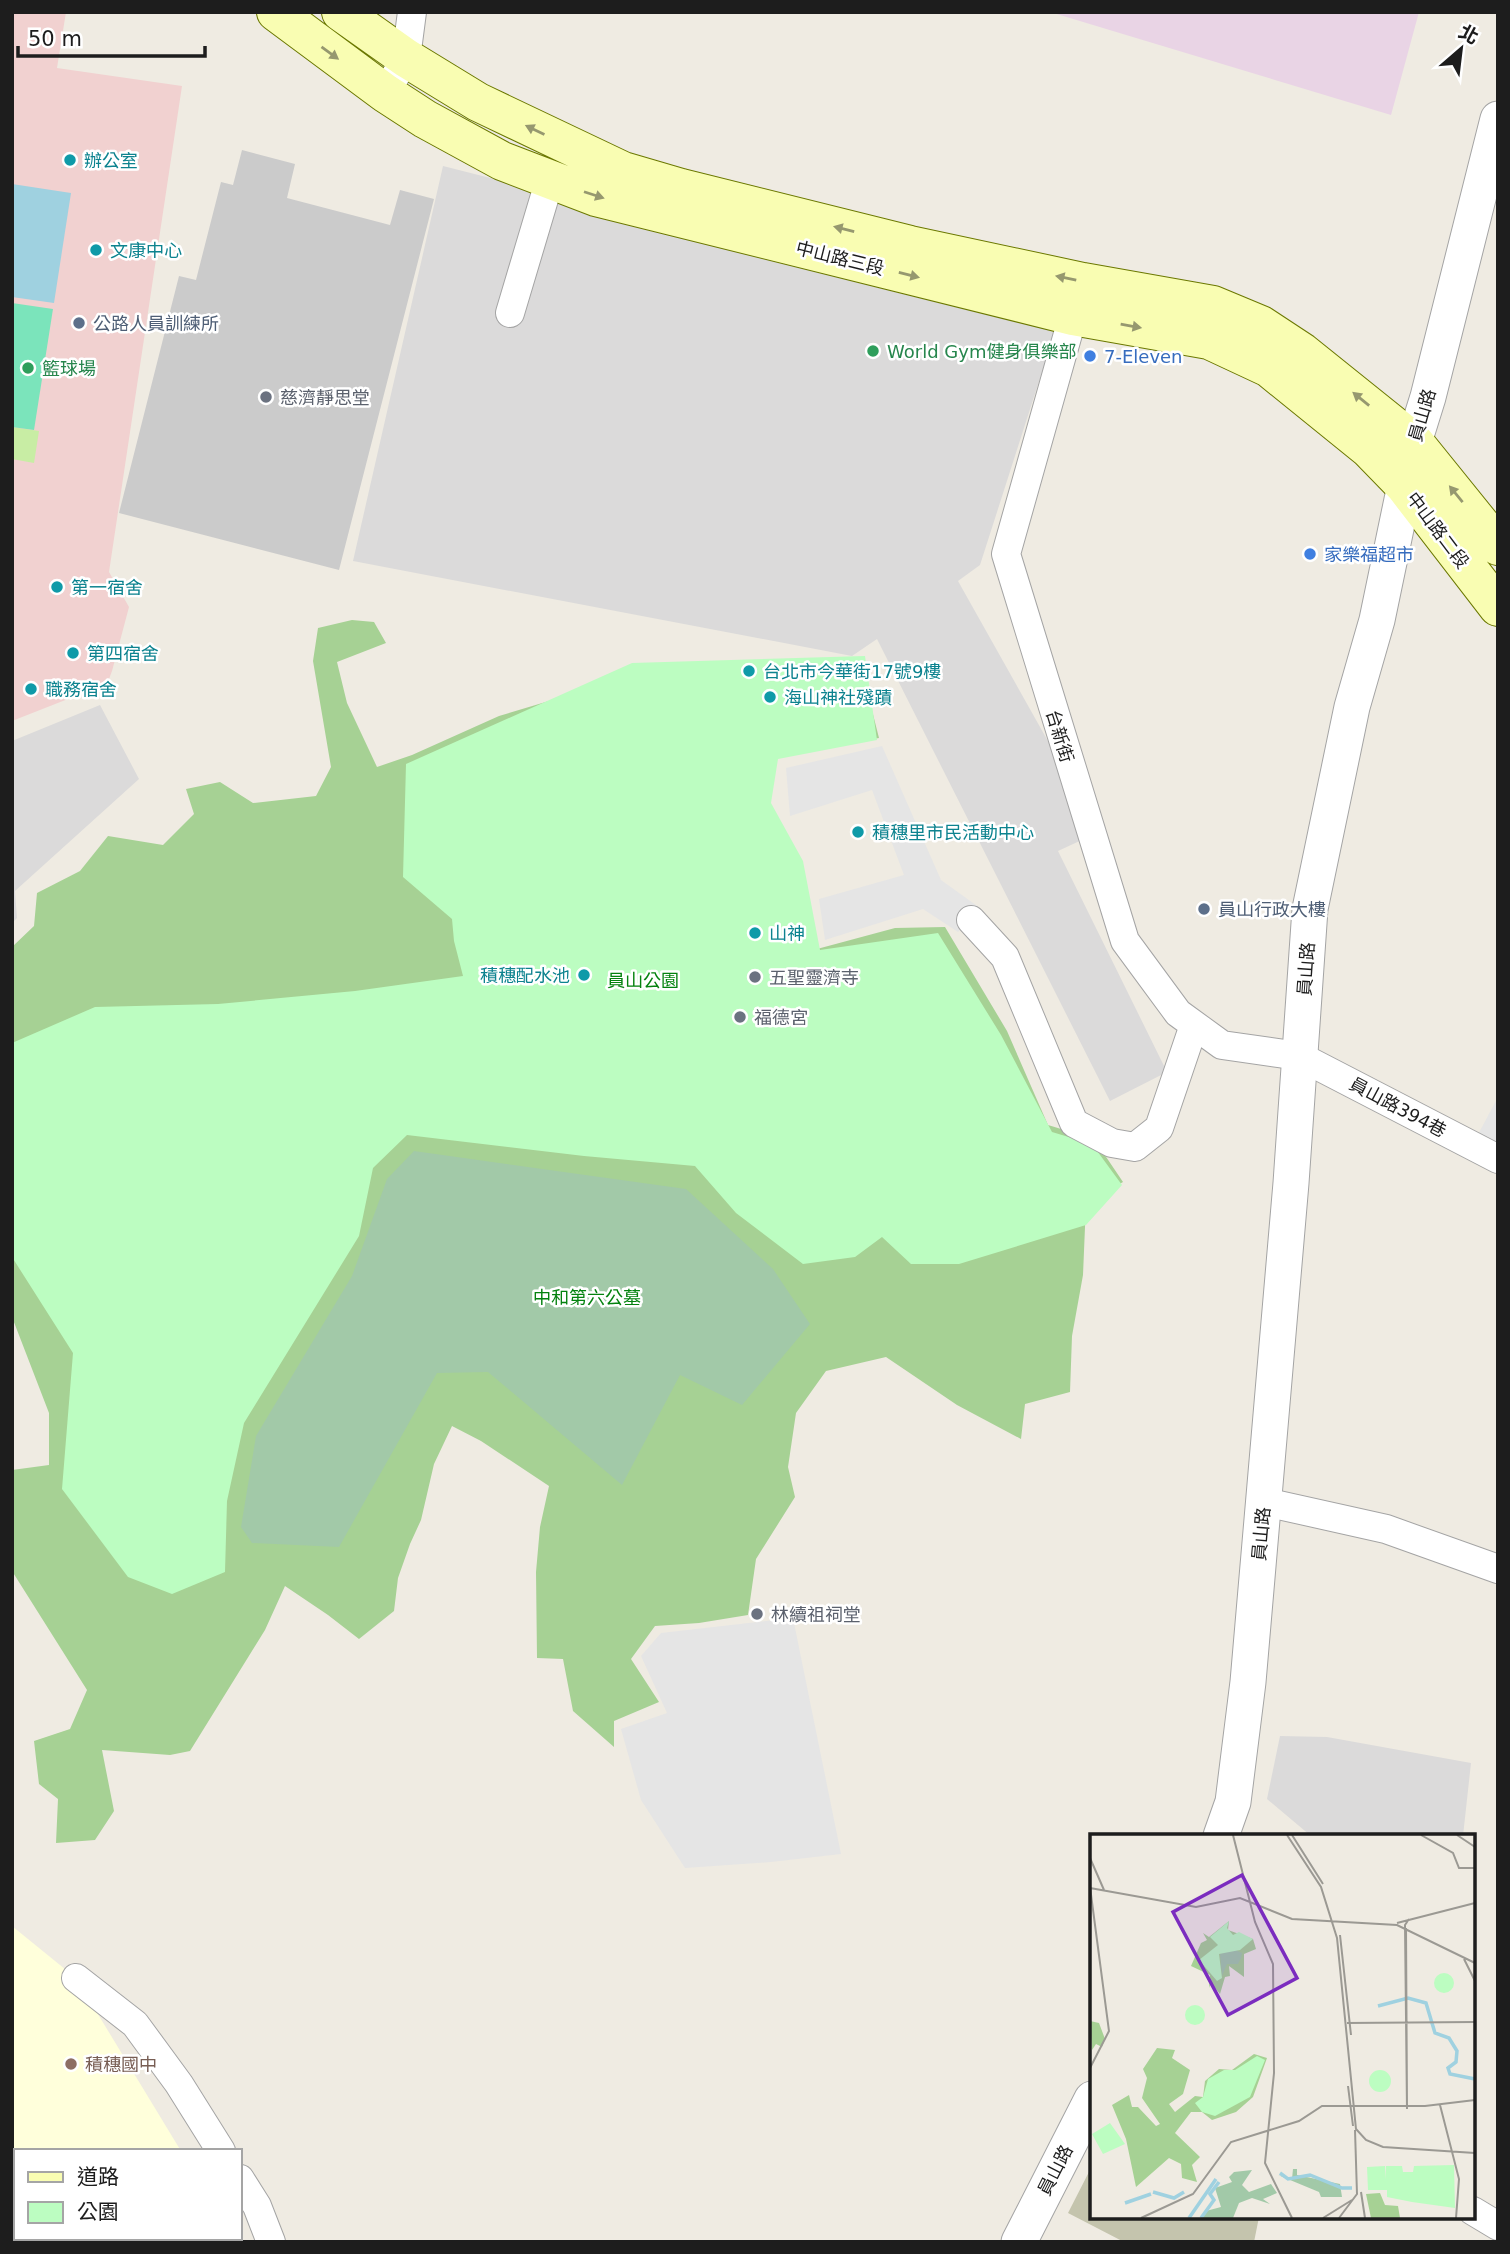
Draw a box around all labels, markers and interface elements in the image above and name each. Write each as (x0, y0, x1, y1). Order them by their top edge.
scale bar (18, 14, 205, 58)
north arrow (1426, 14, 1496, 84)
text: 北 (1455, 20, 1483, 48)
text: 50 m (28, 27, 82, 51)
one-way arrow (321, 46, 339, 60)
one-way arrow (525, 125, 545, 136)
place label: 辦公室 (84, 150, 138, 171)
marker: 辦公室 (62, 152, 78, 168)
one-way arrow (583, 190, 604, 201)
one-way arrow (833, 223, 855, 234)
street label: 中山路三段 (794, 237, 886, 279)
place label: 文康中心 (110, 240, 182, 261)
marker: 文康中心 (88, 242, 104, 258)
one-way arrow (898, 270, 920, 281)
one-way arrow (1055, 273, 1077, 284)
place label: 公路人員訓練所 (93, 313, 219, 334)
marker: 公路人員訓練所 (71, 315, 87, 331)
one-way arrow (1120, 321, 1142, 332)
place label: World Gym健身俱樂部 (887, 341, 1076, 362)
marker: World Gym健身俱樂部 (865, 343, 881, 359)
place label: 7-Eleven (1104, 346, 1183, 367)
marker: 7-Eleven (1082, 348, 1098, 364)
place label: 籃球場 (42, 358, 96, 379)
marker: 籃球場 (20, 360, 36, 376)
street label: 員山路 (1404, 386, 1440, 444)
place label: 慈濟靜思堂 (280, 387, 370, 408)
marker: 慈濟靜思堂 (258, 389, 274, 405)
one-way arrow (1352, 392, 1370, 407)
one-way arrow (1449, 486, 1464, 503)
street label: 中山路二段 (1403, 488, 1473, 572)
place label: 家樂福超市 (1324, 544, 1414, 565)
marker: 家樂福超市 (1302, 546, 1318, 562)
place label: 第一宿舍 (71, 577, 143, 598)
marker: 第一宿舍 (49, 579, 65, 595)
place label: 第四宿舍 (87, 643, 159, 664)
marker: 第四宿舍 (65, 645, 81, 661)
place label: 台北市今華街17號9樓 (763, 661, 941, 682)
marker: 台北市今華街17號9樓 (741, 663, 757, 679)
place label: 職務宿舍 (45, 679, 117, 700)
marker: 職務宿舍 (23, 681, 39, 697)
place label: 海山神社殘蹟 (784, 687, 892, 708)
marker: 海山神社殘蹟 (762, 689, 778, 705)
street label: 台新街 (1042, 707, 1078, 765)
place label: 積穗里市民活動中心 (872, 822, 1034, 843)
marker: 積穗里市民活動中心 (850, 824, 866, 840)
place label: 員山行政大樓 (1218, 899, 1326, 920)
marker: 員山行政大樓 (1196, 901, 1212, 917)
place label: 山神 (769, 923, 805, 944)
marker: 山神 (747, 925, 763, 941)
street label: 員山路 (1294, 941, 1318, 997)
place label: 積穗配水池 (480, 965, 570, 986)
marker: 積穗配水池 (576, 967, 592, 983)
place label: 五聖靈濟寺 (769, 967, 859, 988)
marker: 五聖靈濟寺 (747, 969, 763, 985)
park label: 員山公園 (607, 970, 679, 991)
place label: 福德宮 (754, 1007, 808, 1028)
marker: 福德宮 (732, 1009, 748, 1025)
street label: 員山路394巷 (1346, 1073, 1450, 1141)
park label: 中和第六公墓 (533, 1287, 641, 1308)
street label: 員山路 (1248, 1506, 1274, 1562)
place label: 林續祖祠堂 (771, 1604, 861, 1625)
marker: 林續祖祠堂 (749, 1606, 765, 1622)
inset map (1090, 1834, 1475, 2219)
place label: 積穗國中 (85, 2054, 157, 2075)
marker: 積穗國中 (63, 2056, 79, 2072)
street label: 員山路 (1033, 2141, 1077, 2199)
legend (14, 2149, 242, 2240)
text: 道路 (77, 2165, 119, 2189)
text: 公園 (77, 2200, 119, 2224)

